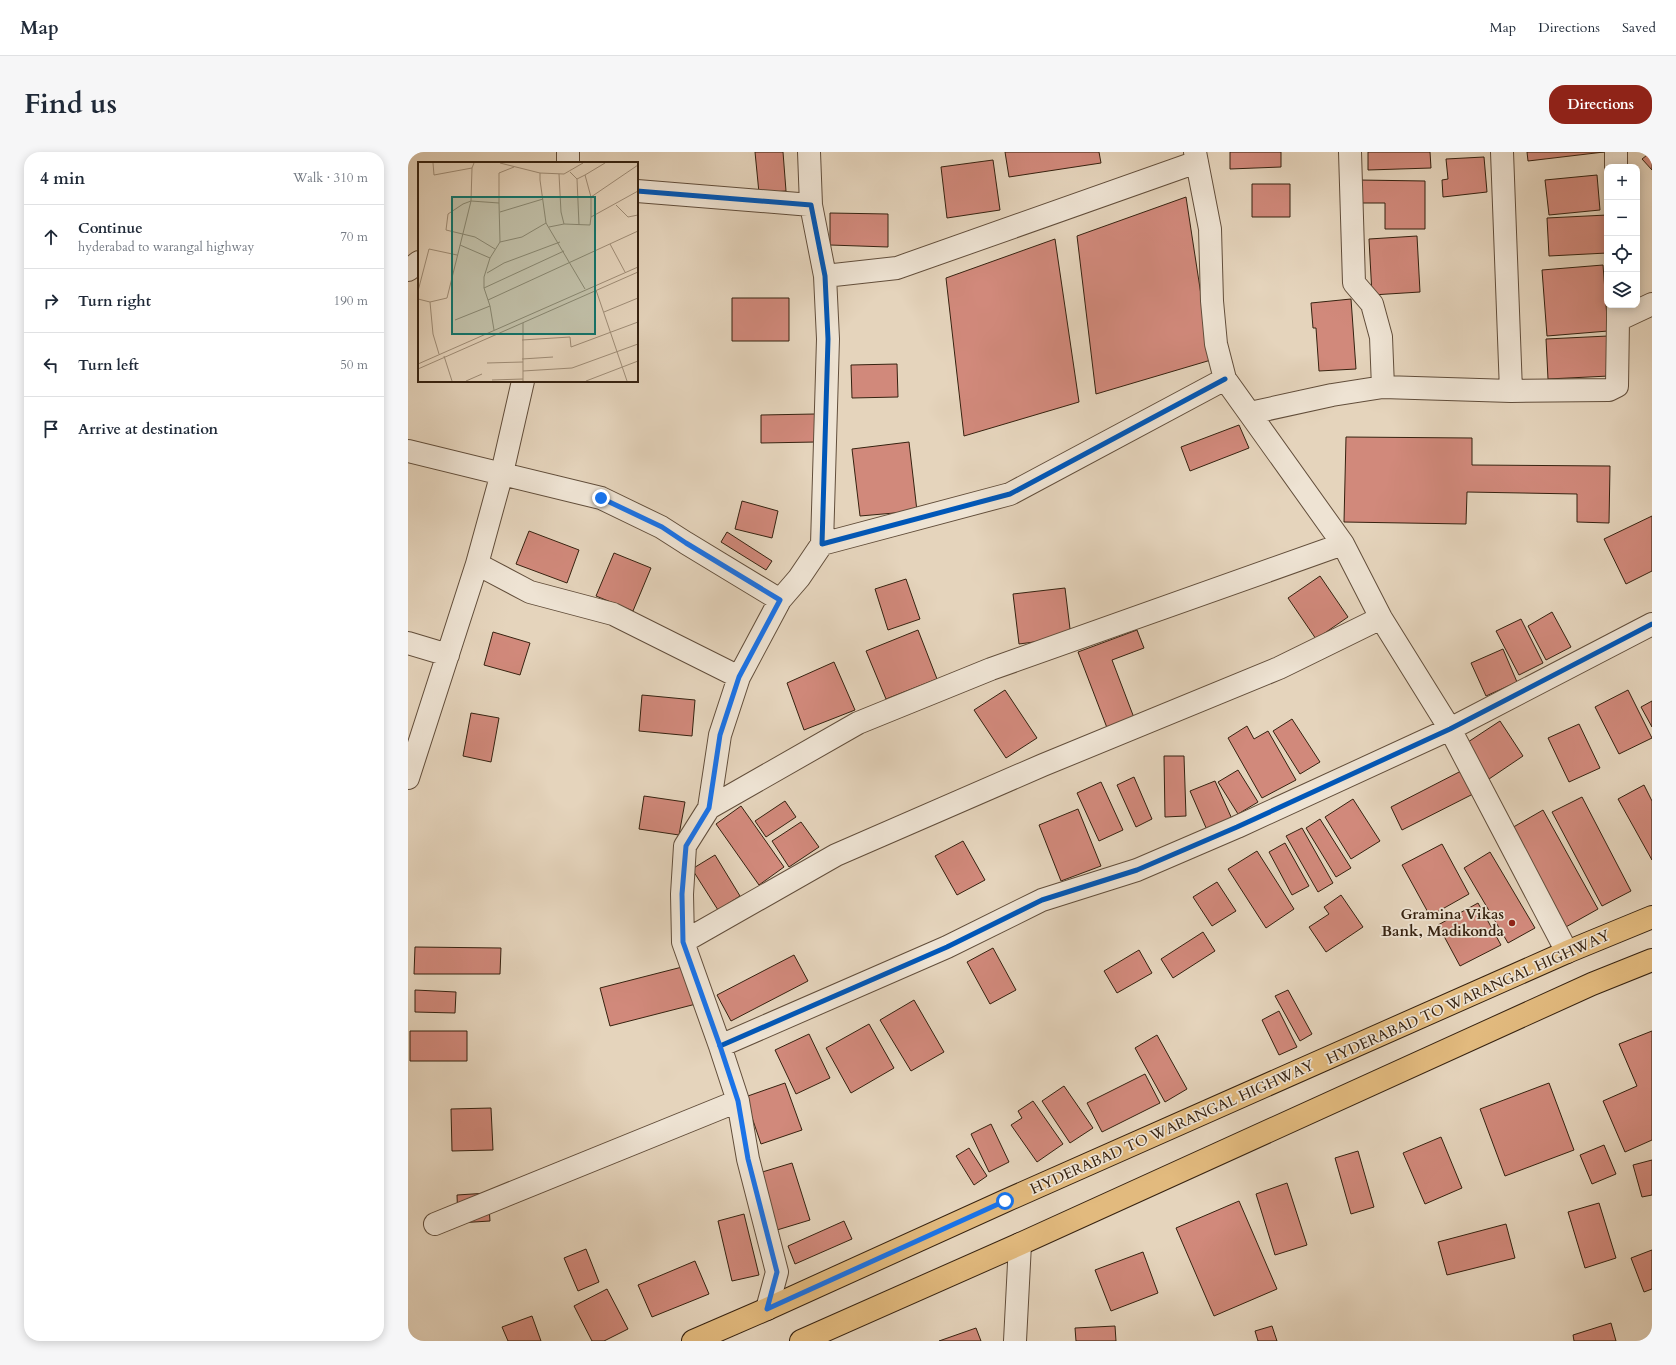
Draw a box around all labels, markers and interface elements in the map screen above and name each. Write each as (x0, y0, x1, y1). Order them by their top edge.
text: Map (20, 15, 59, 41)
text: Map (1490, 18, 1516, 37)
text: Directions (1538, 18, 1600, 37)
text: Saved (1622, 18, 1656, 37)
text: Find us (24, 85, 117, 123)
button: Directions (1549, 85, 1652, 124)
inset map (418, 162, 638, 382)
map controls (1604, 164, 1640, 308)
button: + (1604, 164, 1640, 200)
text: 4 min (40, 167, 85, 190)
text: Walk · 310 m (293, 169, 368, 187)
button: − (1604, 200, 1640, 236)
text: Continue (78, 218, 143, 238)
icon: ahead (40, 226, 62, 248)
text: 70 m (340, 228, 368, 246)
button: locate (1604, 236, 1640, 272)
text: hyderabad to warangal highway (78, 238, 254, 256)
button: layers (1604, 272, 1640, 308)
icon: right (40, 290, 62, 312)
text: Turn right (78, 291, 151, 311)
text: 190 m (334, 292, 368, 310)
icon: left (40, 354, 62, 376)
text: Turn left (78, 355, 139, 375)
text: 50 m (340, 356, 368, 374)
icon: arrive (40, 418, 62, 440)
text: Arrive at destination (78, 419, 218, 439)
route end (592, 489, 610, 507)
place label: Gramina Vikas Bank, Madikonda (1381, 904, 1505, 941)
marker: Gramina Vikas Bank, Madikonda (1507, 918, 1517, 928)
street label: HYDERABAD TO WARANGAL HIGHWAY (1323, 925, 1614, 1069)
street label: HYDERABAD TO WARANGAL HIGHWAY (1027, 1055, 1318, 1199)
route start (996, 1192, 1014, 1210)

